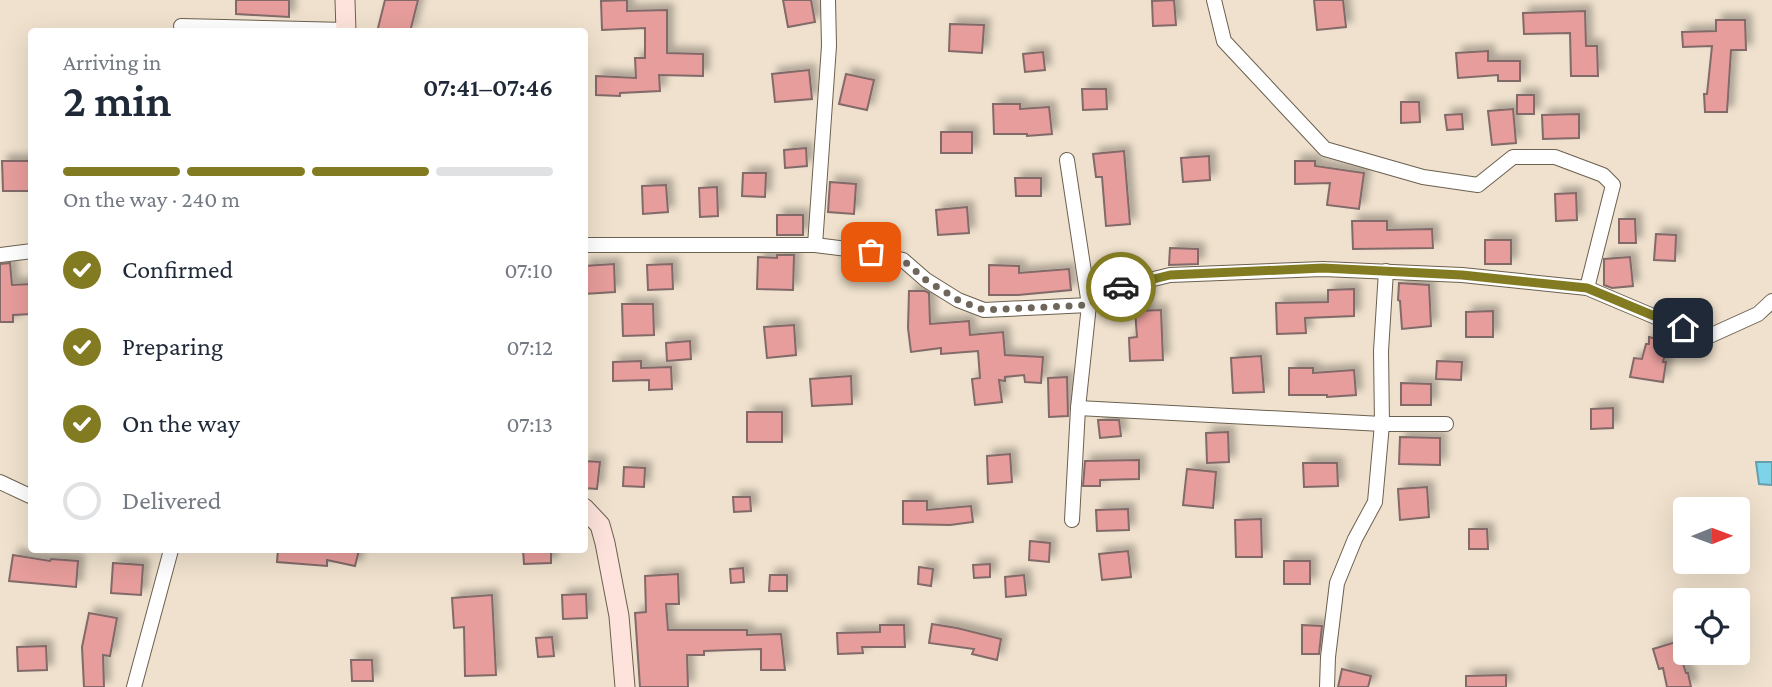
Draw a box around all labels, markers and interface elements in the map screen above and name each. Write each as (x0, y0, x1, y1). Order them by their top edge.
text: Arriving in (63, 49, 161, 75)
text: 07:41–07:46 (423, 73, 553, 102)
text: 2 min (63, 75, 171, 126)
text: On the way · 240 m (63, 186, 240, 212)
pin (841, 222, 901, 282)
icon: bag (852, 233, 890, 271)
icon: check (63, 251, 101, 289)
courier (1086, 252, 1156, 322)
text: Confirmed (122, 255, 233, 284)
text: 07:10 (504, 257, 553, 283)
icon: car (1102, 268, 1140, 306)
pin (1653, 298, 1713, 358)
icon: home (1664, 309, 1702, 347)
icon: check (63, 328, 101, 366)
text: Preparing (122, 332, 223, 361)
text: 07:12 (506, 334, 553, 360)
icon: check (63, 405, 101, 443)
text: On the way (122, 409, 240, 438)
text: 07:13 (506, 411, 553, 437)
text: Delivered (122, 486, 221, 515)
north arrow (1673, 497, 1750, 574)
map controls (1673, 497, 1750, 665)
button: locate (1673, 588, 1750, 665)

